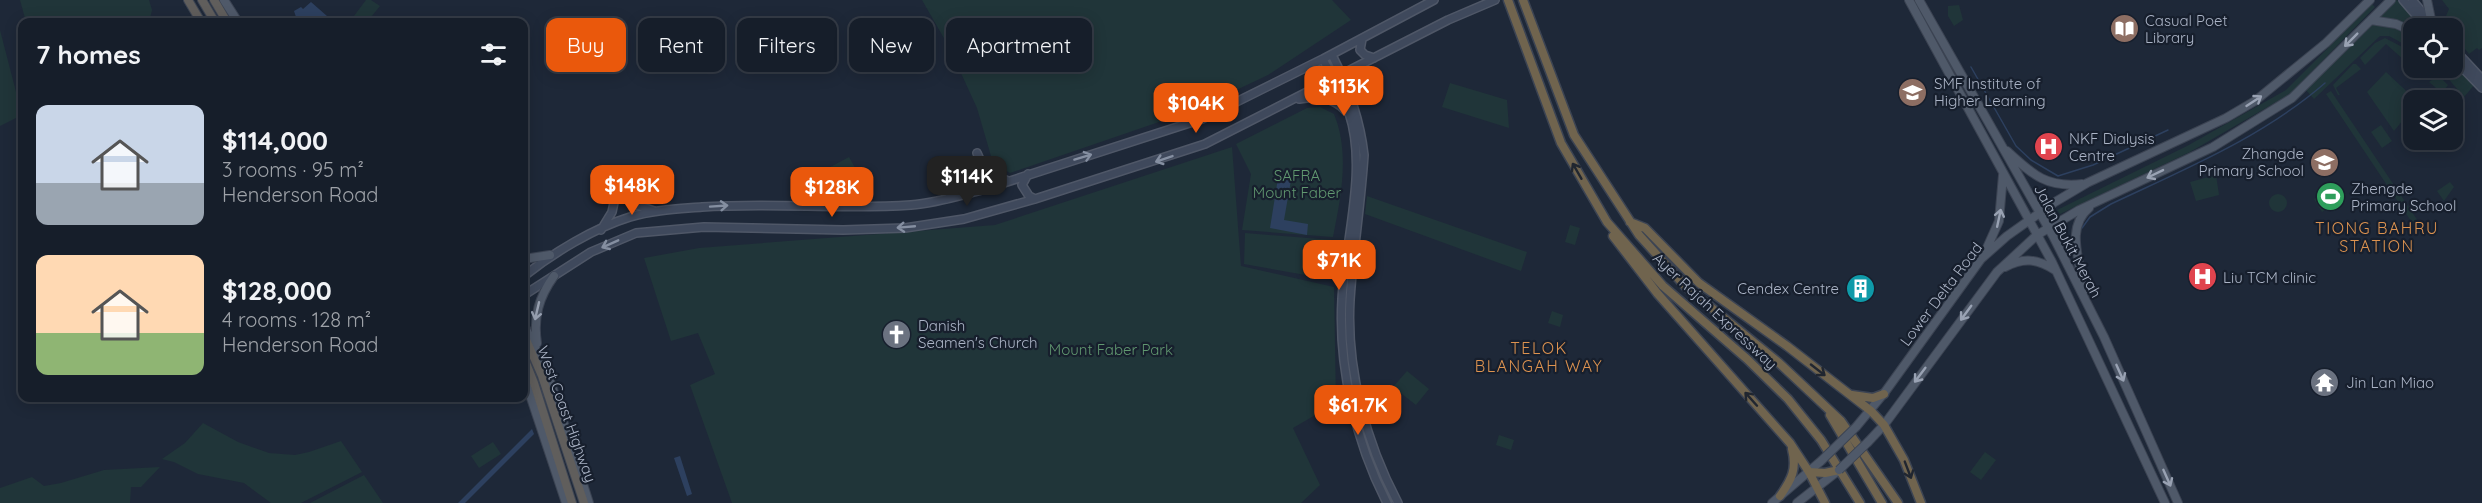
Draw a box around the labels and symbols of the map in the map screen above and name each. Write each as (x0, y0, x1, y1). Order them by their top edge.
place label: Casual Poet Library (2145, 11, 2228, 47)
library icon: Casual Poet Library (2108, 13, 2140, 45)
one-way arrow (2344, 33, 2358, 48)
pin: $113K (1302, 66, 1386, 117)
place label: SMF Institute of Higher Learning (1934, 74, 2046, 110)
school or university icon: SMF Institute of Higher Learning (1897, 76, 1929, 108)
pin: $104K (1154, 83, 1238, 134)
one-way arrow (2245, 94, 2262, 106)
place label: NKF Dialysis Centre (2069, 129, 2155, 165)
hospital icon: NKF Dialysis Centre (2032, 131, 2064, 163)
place label: Zhangde Primary School (2199, 144, 2304, 180)
school or university icon: Zhangde Primary School (2309, 146, 2341, 178)
one-way arrow (1073, 151, 1092, 162)
one-way arrow (1155, 154, 1174, 165)
pin: $114K (925, 156, 1009, 207)
one-way arrow (1571, 163, 1583, 180)
pin: $148K (590, 165, 674, 216)
park label: SAFRA Mount Faber (1253, 166, 1341, 202)
pin: $128K (790, 167, 874, 218)
one-way arrow (2147, 169, 2165, 181)
place label: Zhengde Primary School (2351, 179, 2456, 215)
street label: Jalan Bukit Merah (2030, 181, 2106, 301)
sports icon: Zhengde Primary School (2314, 181, 2346, 213)
one-way arrow (709, 200, 729, 211)
one-way arrow (1994, 209, 2005, 228)
district label: TIONG BAHRU STATION (2315, 218, 2439, 256)
one-way arrow (897, 222, 917, 233)
one-way arrow (602, 238, 620, 250)
street label: Lower Delta Road (1896, 238, 1986, 350)
pin: $71K (1303, 240, 1375, 291)
street label: Ayer Rajah Expressway (1649, 249, 1781, 373)
hospital icon: Liu TCM clinic (2186, 261, 2218, 293)
place label: Liu TCM clinic (2223, 268, 2316, 287)
building icon: Cendex Centre (1844, 272, 1876, 304)
place label: Cendex Centre (1737, 279, 1839, 298)
one-way arrow (531, 301, 543, 320)
one-way arrow (1960, 304, 1973, 320)
place label: Danish Seamen's Church (918, 316, 1038, 352)
church icon: Danish Seamen's Church (881, 318, 913, 350)
district label: TELOK BLANGAH WAY (1475, 338, 1603, 376)
park label: Mount Faber Park (1049, 340, 1173, 359)
street label: West Coast Highway (533, 343, 601, 485)
one-way arrow (2115, 363, 2126, 381)
one-way arrow (1810, 364, 1826, 377)
temple icon: Jin Lan Miao (2309, 366, 2341, 398)
one-way arrow (1914, 367, 1927, 383)
place label: Jin Lan Miao (2346, 373, 2434, 392)
pin: $61.7K (1309, 385, 1407, 436)
one-way arrow (1744, 392, 1758, 407)
one-way arrow (1903, 461, 1914, 479)
one-way arrow (2162, 469, 2174, 487)

